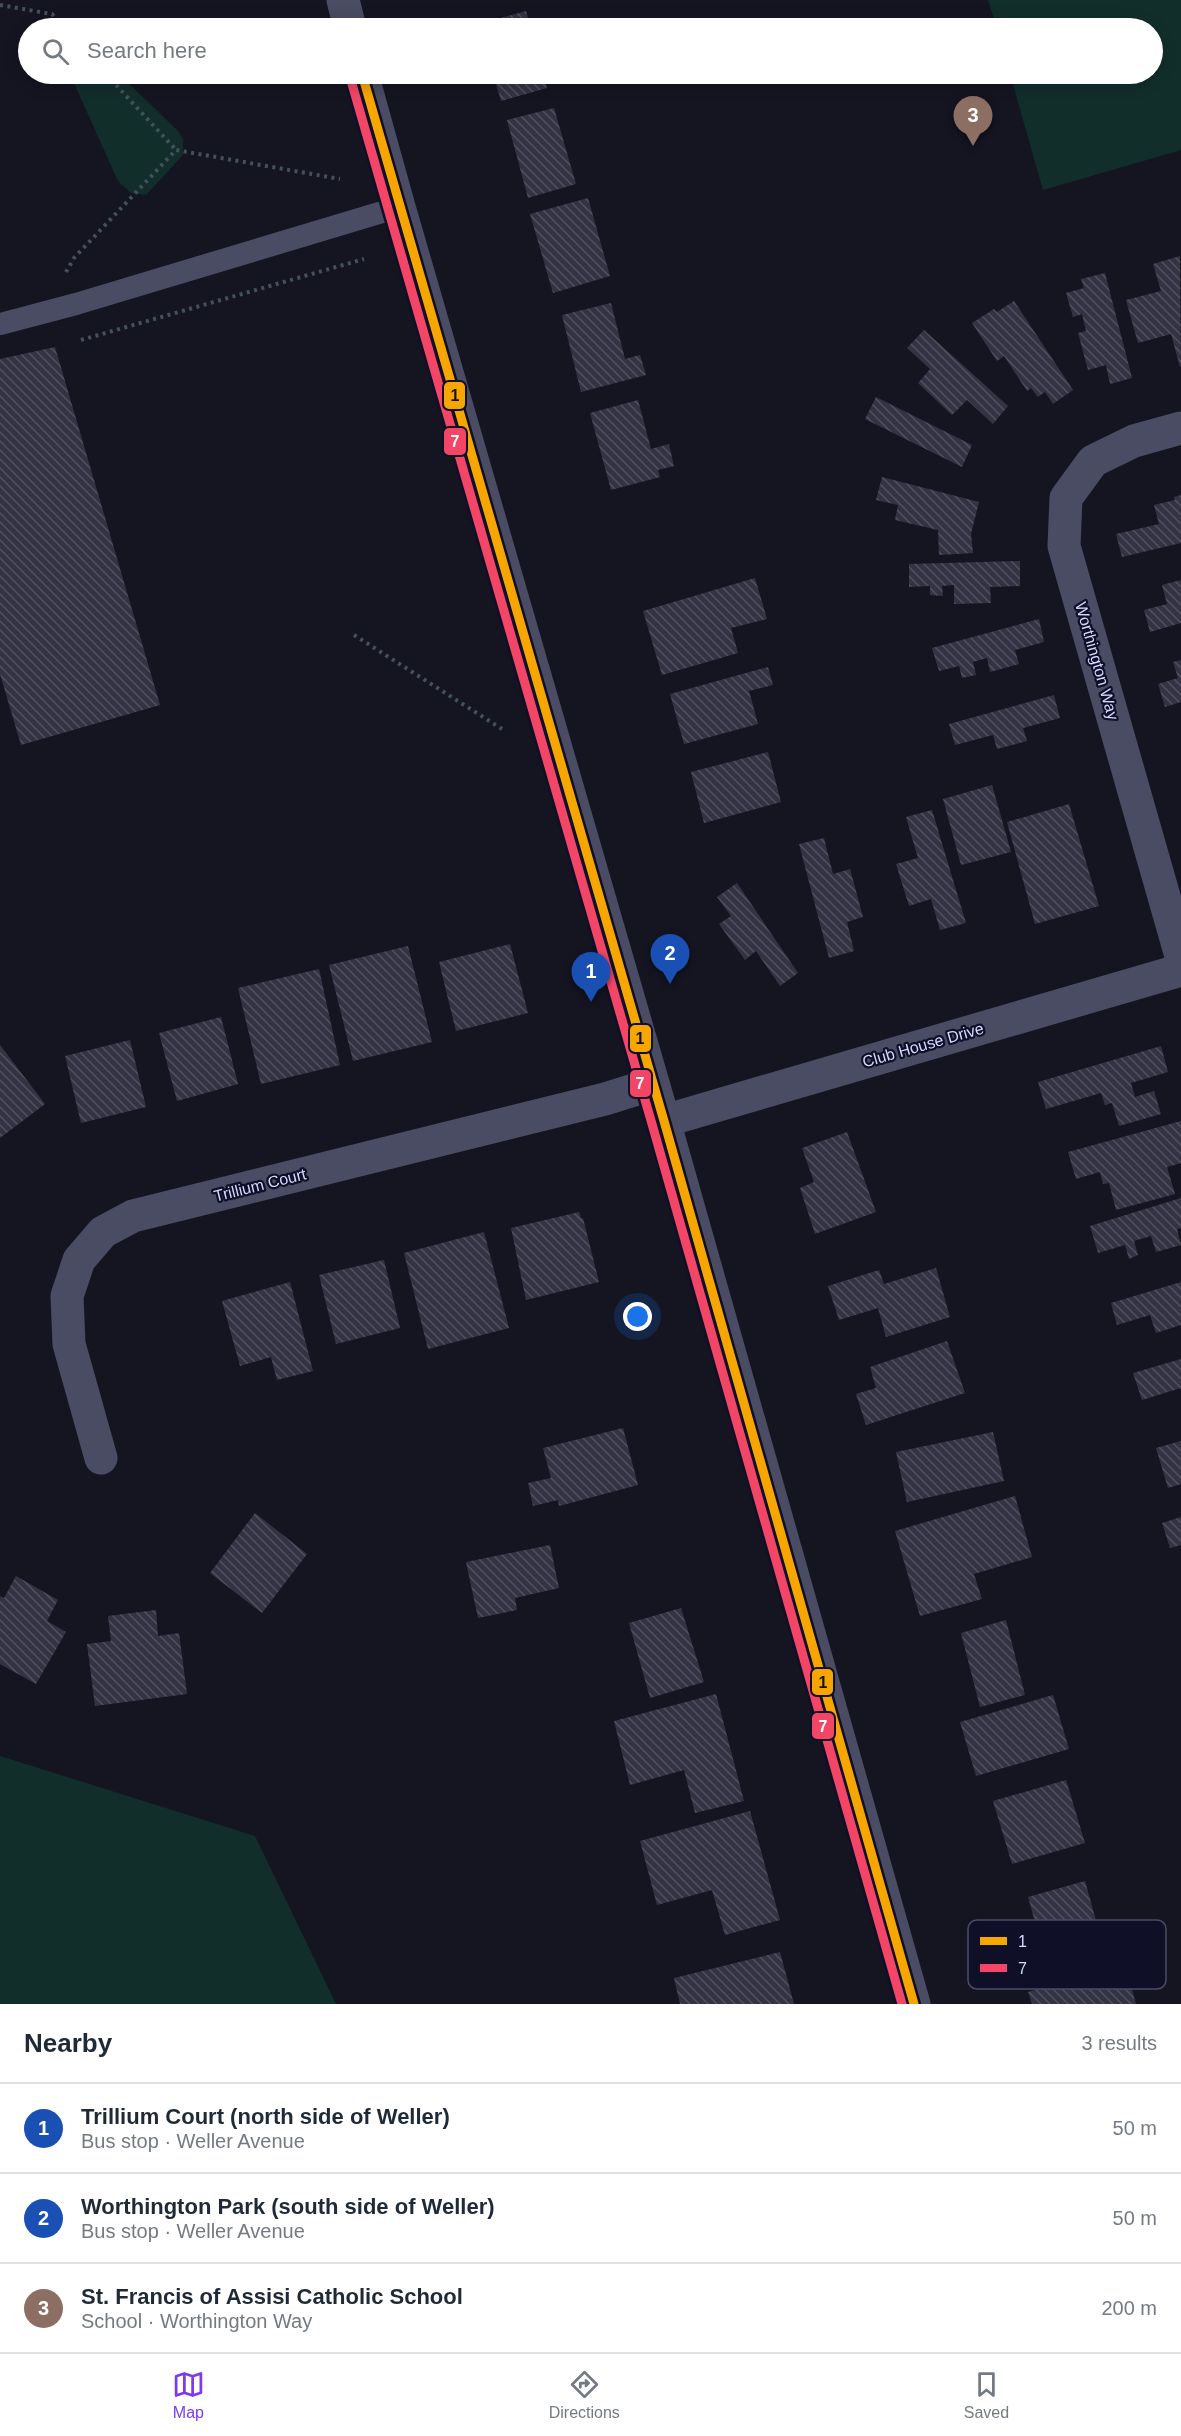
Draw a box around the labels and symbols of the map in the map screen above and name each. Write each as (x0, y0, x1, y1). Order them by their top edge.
pin: 3 (954, 96, 992, 146)
line badge: 1 (443, 381, 466, 410)
text: 1 (451, 387, 460, 404)
line badge: 7 (443, 427, 467, 456)
text: 7 (451, 433, 460, 450)
street label: Worthington Way (1072, 600, 1122, 722)
pin: 2 (650, 934, 690, 984)
pin: 1 (572, 952, 610, 1002)
street label: Club House Drive (860, 1020, 986, 1070)
line badge: 1 (629, 1024, 652, 1053)
text: 1 (636, 1030, 645, 1047)
line badge: 7 (629, 1069, 652, 1098)
text: 7 (636, 1075, 645, 1092)
street label: Trillium Court (212, 1165, 308, 1205)
your location (623, 1302, 652, 1331)
line badge: 1 (811, 1668, 834, 1696)
text: 1 (819, 1674, 828, 1691)
line badge: 7 (811, 1712, 835, 1740)
text: 7 (819, 1718, 828, 1735)
legend (968, 1920, 1166, 1989)
text: 1 (1018, 1933, 1027, 1950)
text: 7 (1018, 1960, 1027, 1977)

